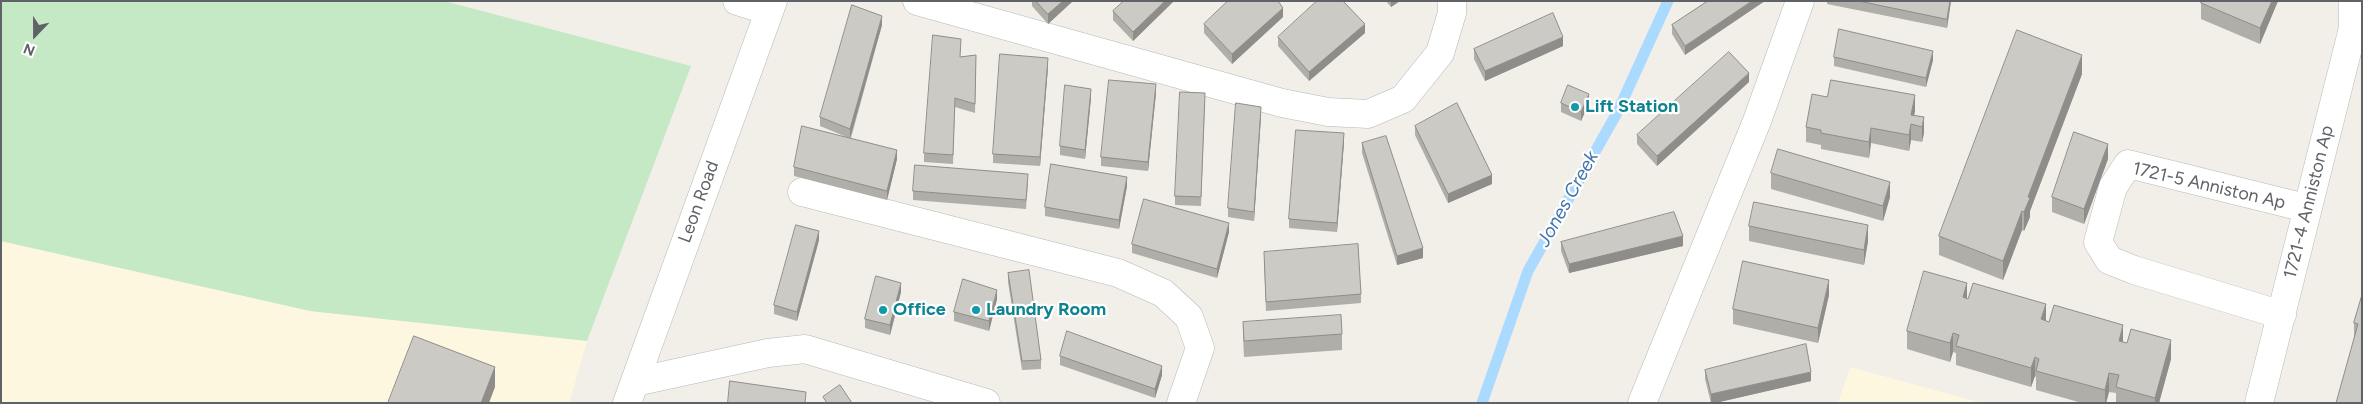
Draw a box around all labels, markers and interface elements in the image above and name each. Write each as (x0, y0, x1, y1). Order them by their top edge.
north arrow (10, 10, 60, 60)
text: N (21, 39, 37, 59)
place label: Lift Station (1585, 96, 1678, 118)
marker: Lift Station (1569, 101, 1581, 113)
street label: 1721-4 Anniston Ap (2280, 123, 2338, 281)
water label: Jones Creek (1532, 147, 1604, 251)
street label: Leon Road (674, 158, 724, 246)
street label: 1721-5 Anniston Ap (2130, 158, 2288, 214)
place label: Office (893, 299, 946, 321)
place label: Laundry Room (986, 299, 1106, 321)
marker: Office (877, 304, 889, 316)
marker: Laundry Room (970, 304, 982, 316)

